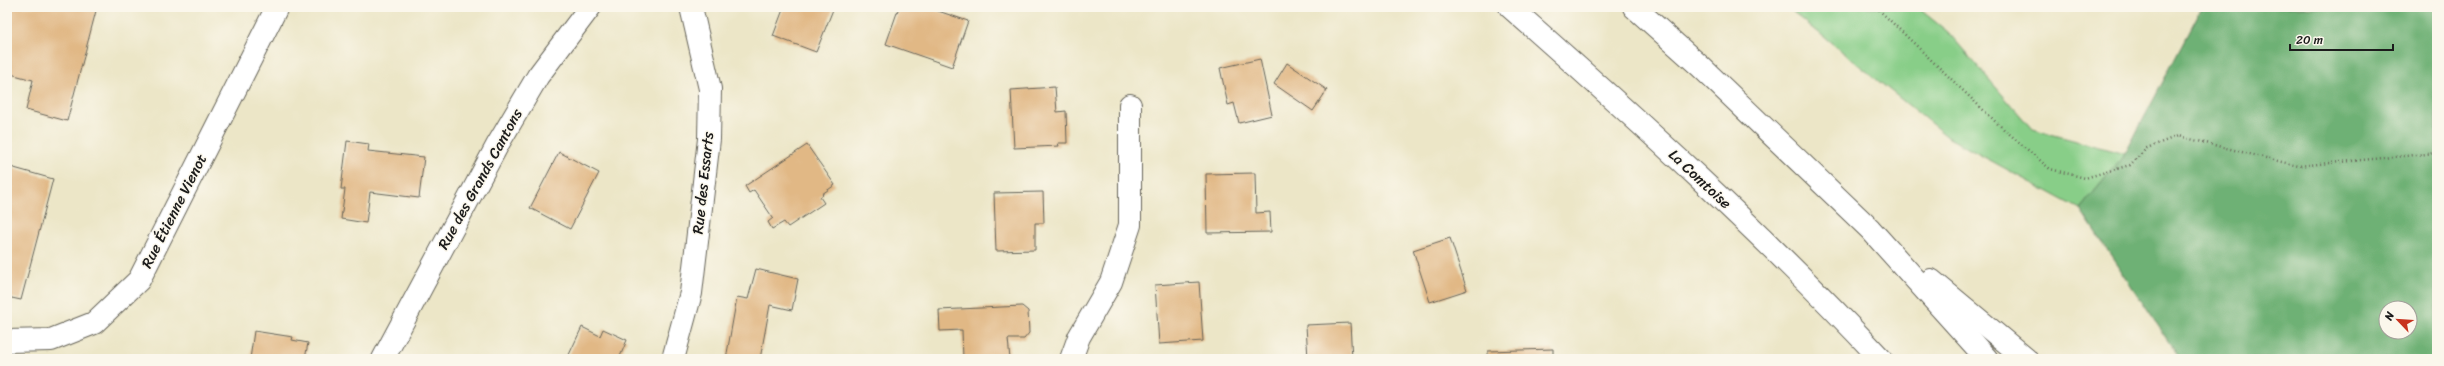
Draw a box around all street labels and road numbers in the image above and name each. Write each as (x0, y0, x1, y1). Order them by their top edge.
street label: Rue des Grands Cantons (430, 104, 530, 254)
street label: Rue des Essarts (685, 130, 721, 235)
street label: La Comtoise (1662, 143, 1738, 216)
street label: Rue Étienne Vienot (134, 149, 214, 273)

